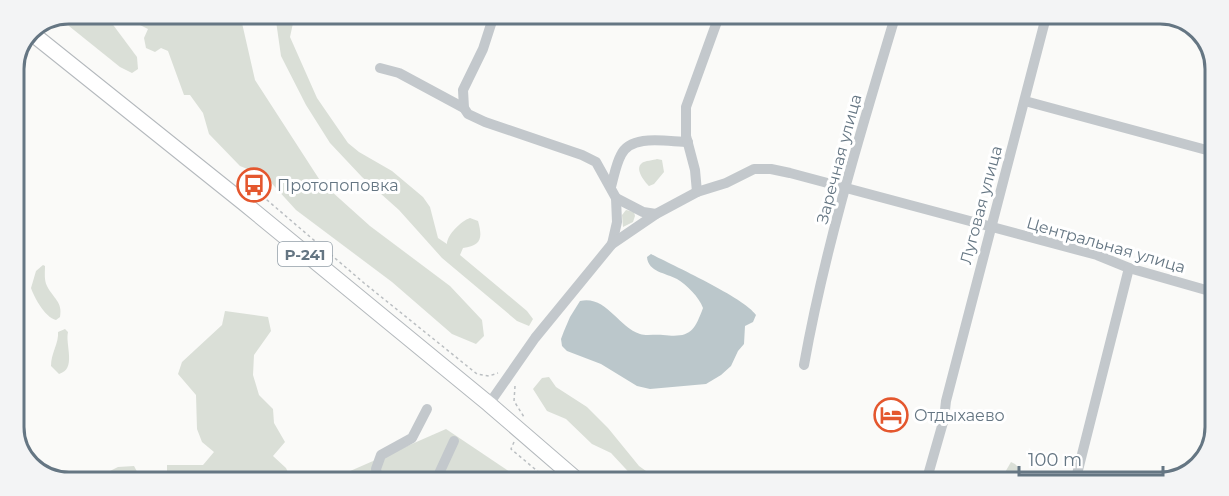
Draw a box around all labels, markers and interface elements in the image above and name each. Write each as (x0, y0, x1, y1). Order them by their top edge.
street label: Заречная улица (813, 92, 865, 226)
street label: Луговая улица (956, 144, 1006, 266)
bus stop icon: Протопоповка (236, 167, 272, 203)
place label: Протопоповка (277, 176, 399, 195)
street label: Центральная улица (1024, 213, 1188, 277)
road number: Р-241 (278, 242, 332, 266)
hotel icon: Отдыхаево (873, 397, 909, 433)
place label: Отдыхаево (914, 406, 1005, 425)
scale bar (1019, 439, 1163, 477)
text: 100 m (1028, 449, 1082, 471)

